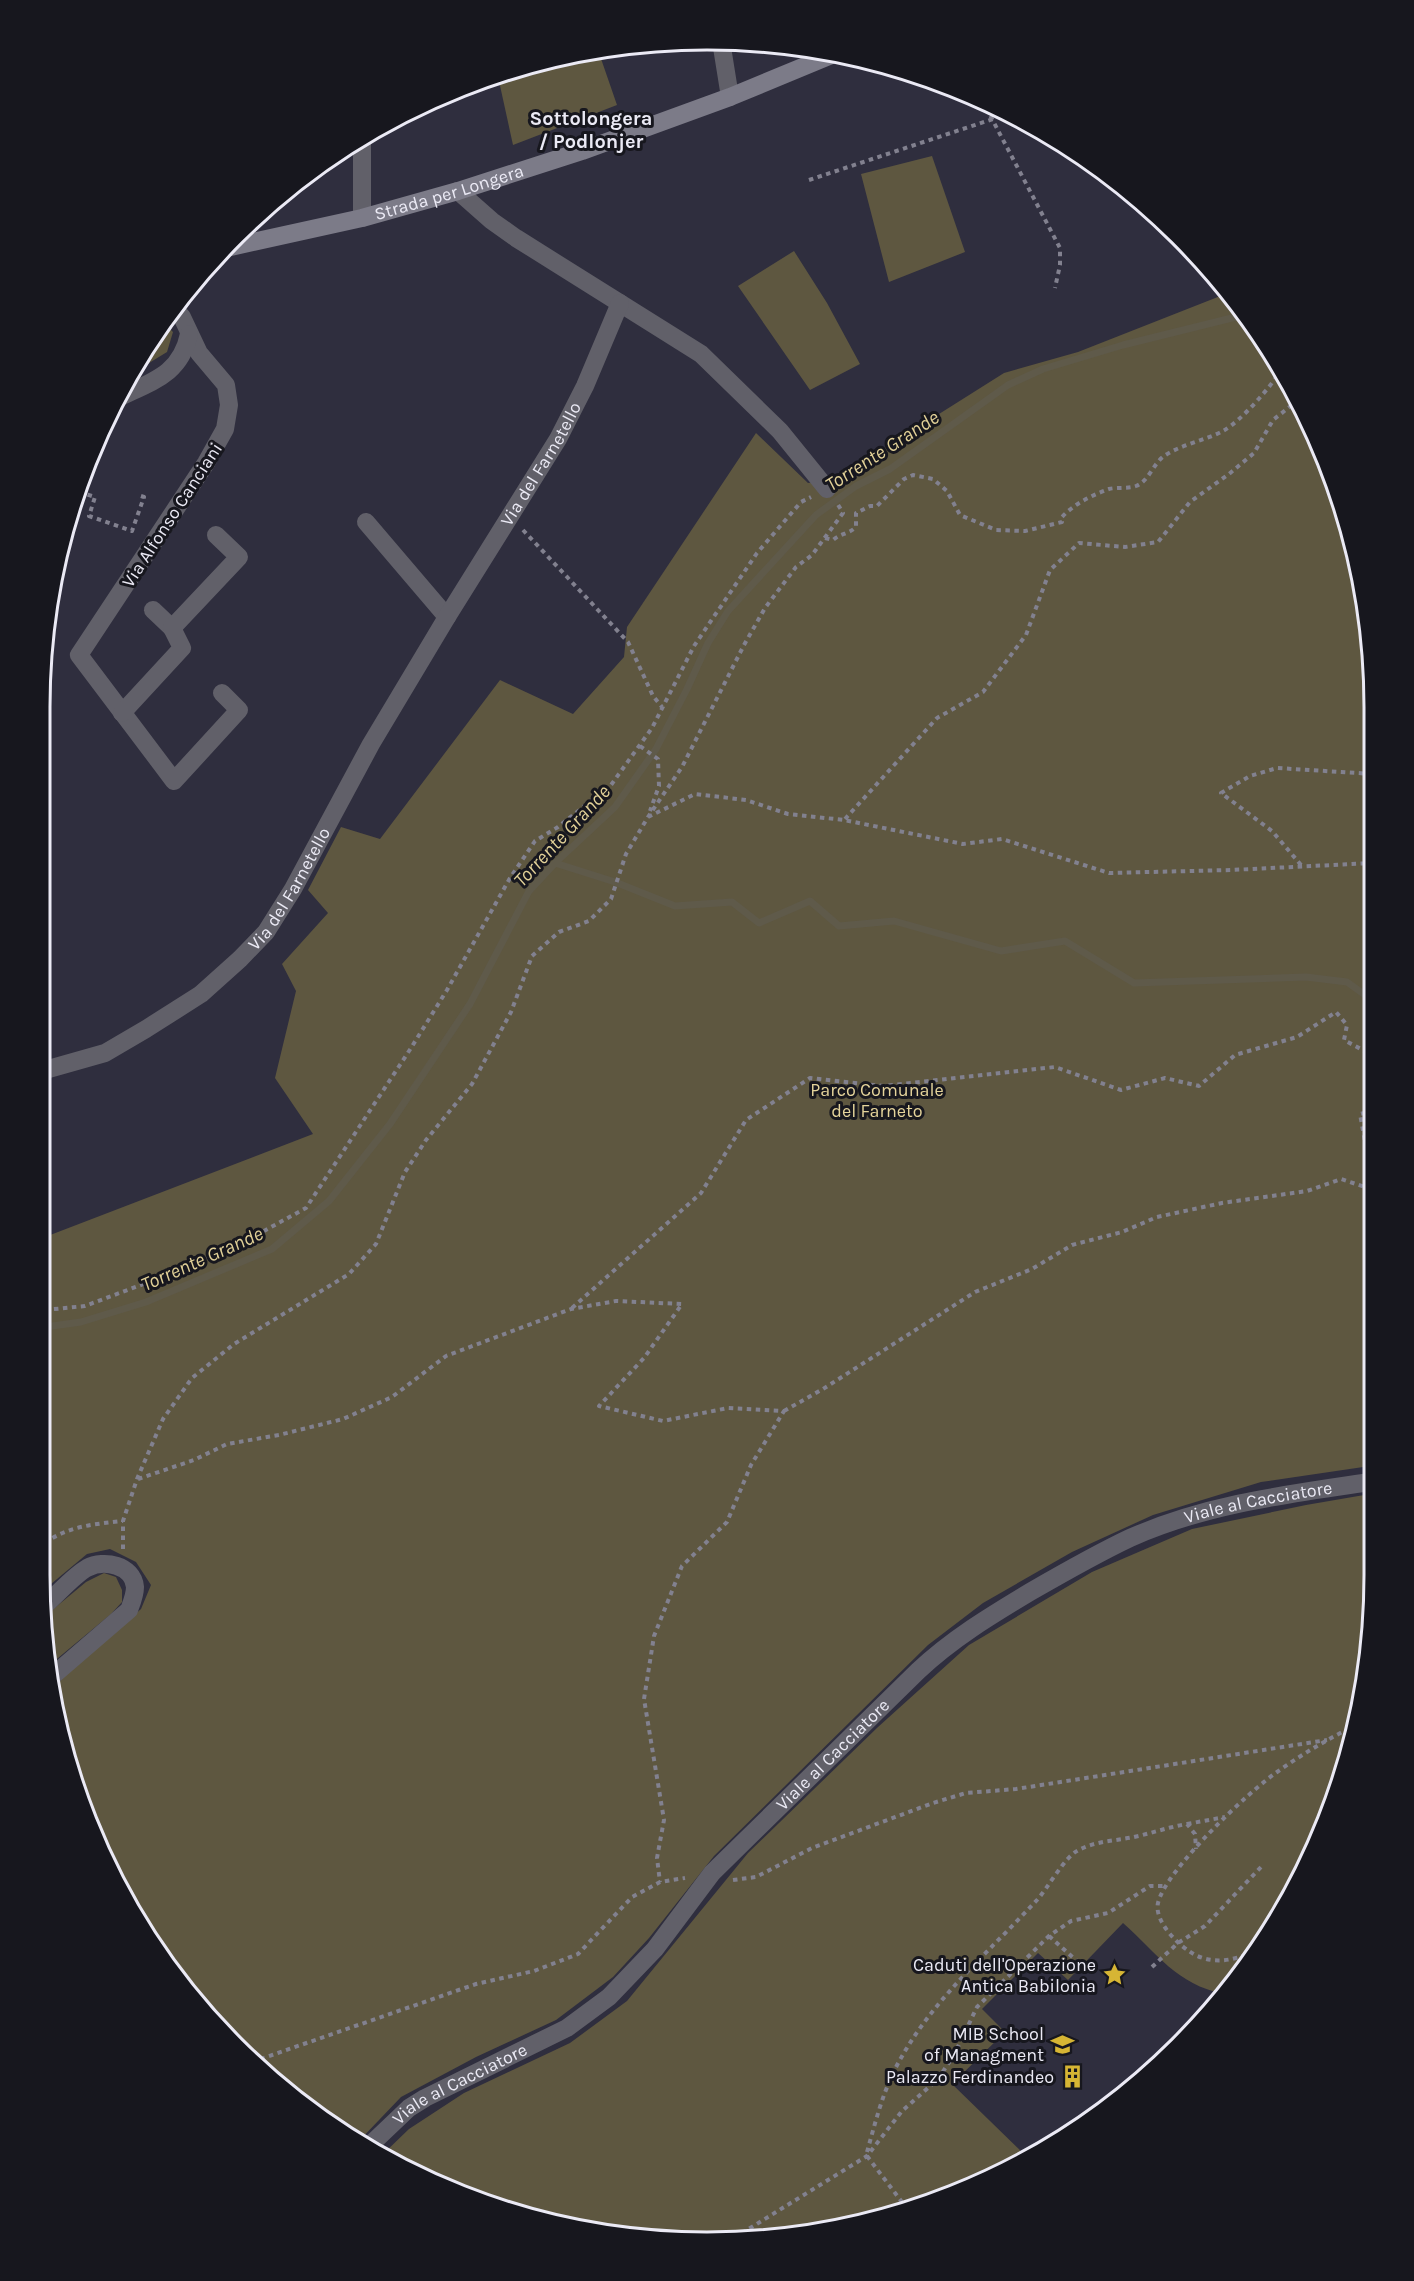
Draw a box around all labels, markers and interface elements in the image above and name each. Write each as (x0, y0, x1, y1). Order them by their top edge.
district label: Sottolongera / Podlonjer (530, 107, 652, 153)
street label: Strada per Longera (372, 160, 526, 225)
street label: Via del Farnetello (496, 398, 586, 530)
water label: Torrente Grande (821, 406, 943, 496)
street label: Via Alfonso Canciani (117, 439, 227, 591)
water label: Torrente Grande (509, 780, 615, 892)
street label: Via del Farnetello (243, 823, 335, 955)
park label: Parco Comunale del Farneto (810, 1079, 944, 1122)
water label: Torrente Grande (138, 1222, 266, 1296)
street label: Viale al Cacciatore (1182, 1477, 1334, 1528)
street label: Viale al Cacciatore (771, 1694, 894, 1815)
place label: Caduti dell'Operazione Antica Babilonia (913, 1954, 1096, 1997)
place icon: Caduti dell'Operazione Antica Babilonia (1101, 1962, 1127, 1988)
place label: MIB School of Managment (924, 2023, 1044, 2066)
school or university icon: MIB School of Managment (1049, 2031, 1075, 2057)
street label: Viale al Cacciatore (387, 2038, 531, 2129)
building icon: Palazzo Ferdinandeo (1059, 2064, 1085, 2090)
place label: Palazzo Ferdinandeo (886, 2066, 1054, 2088)

